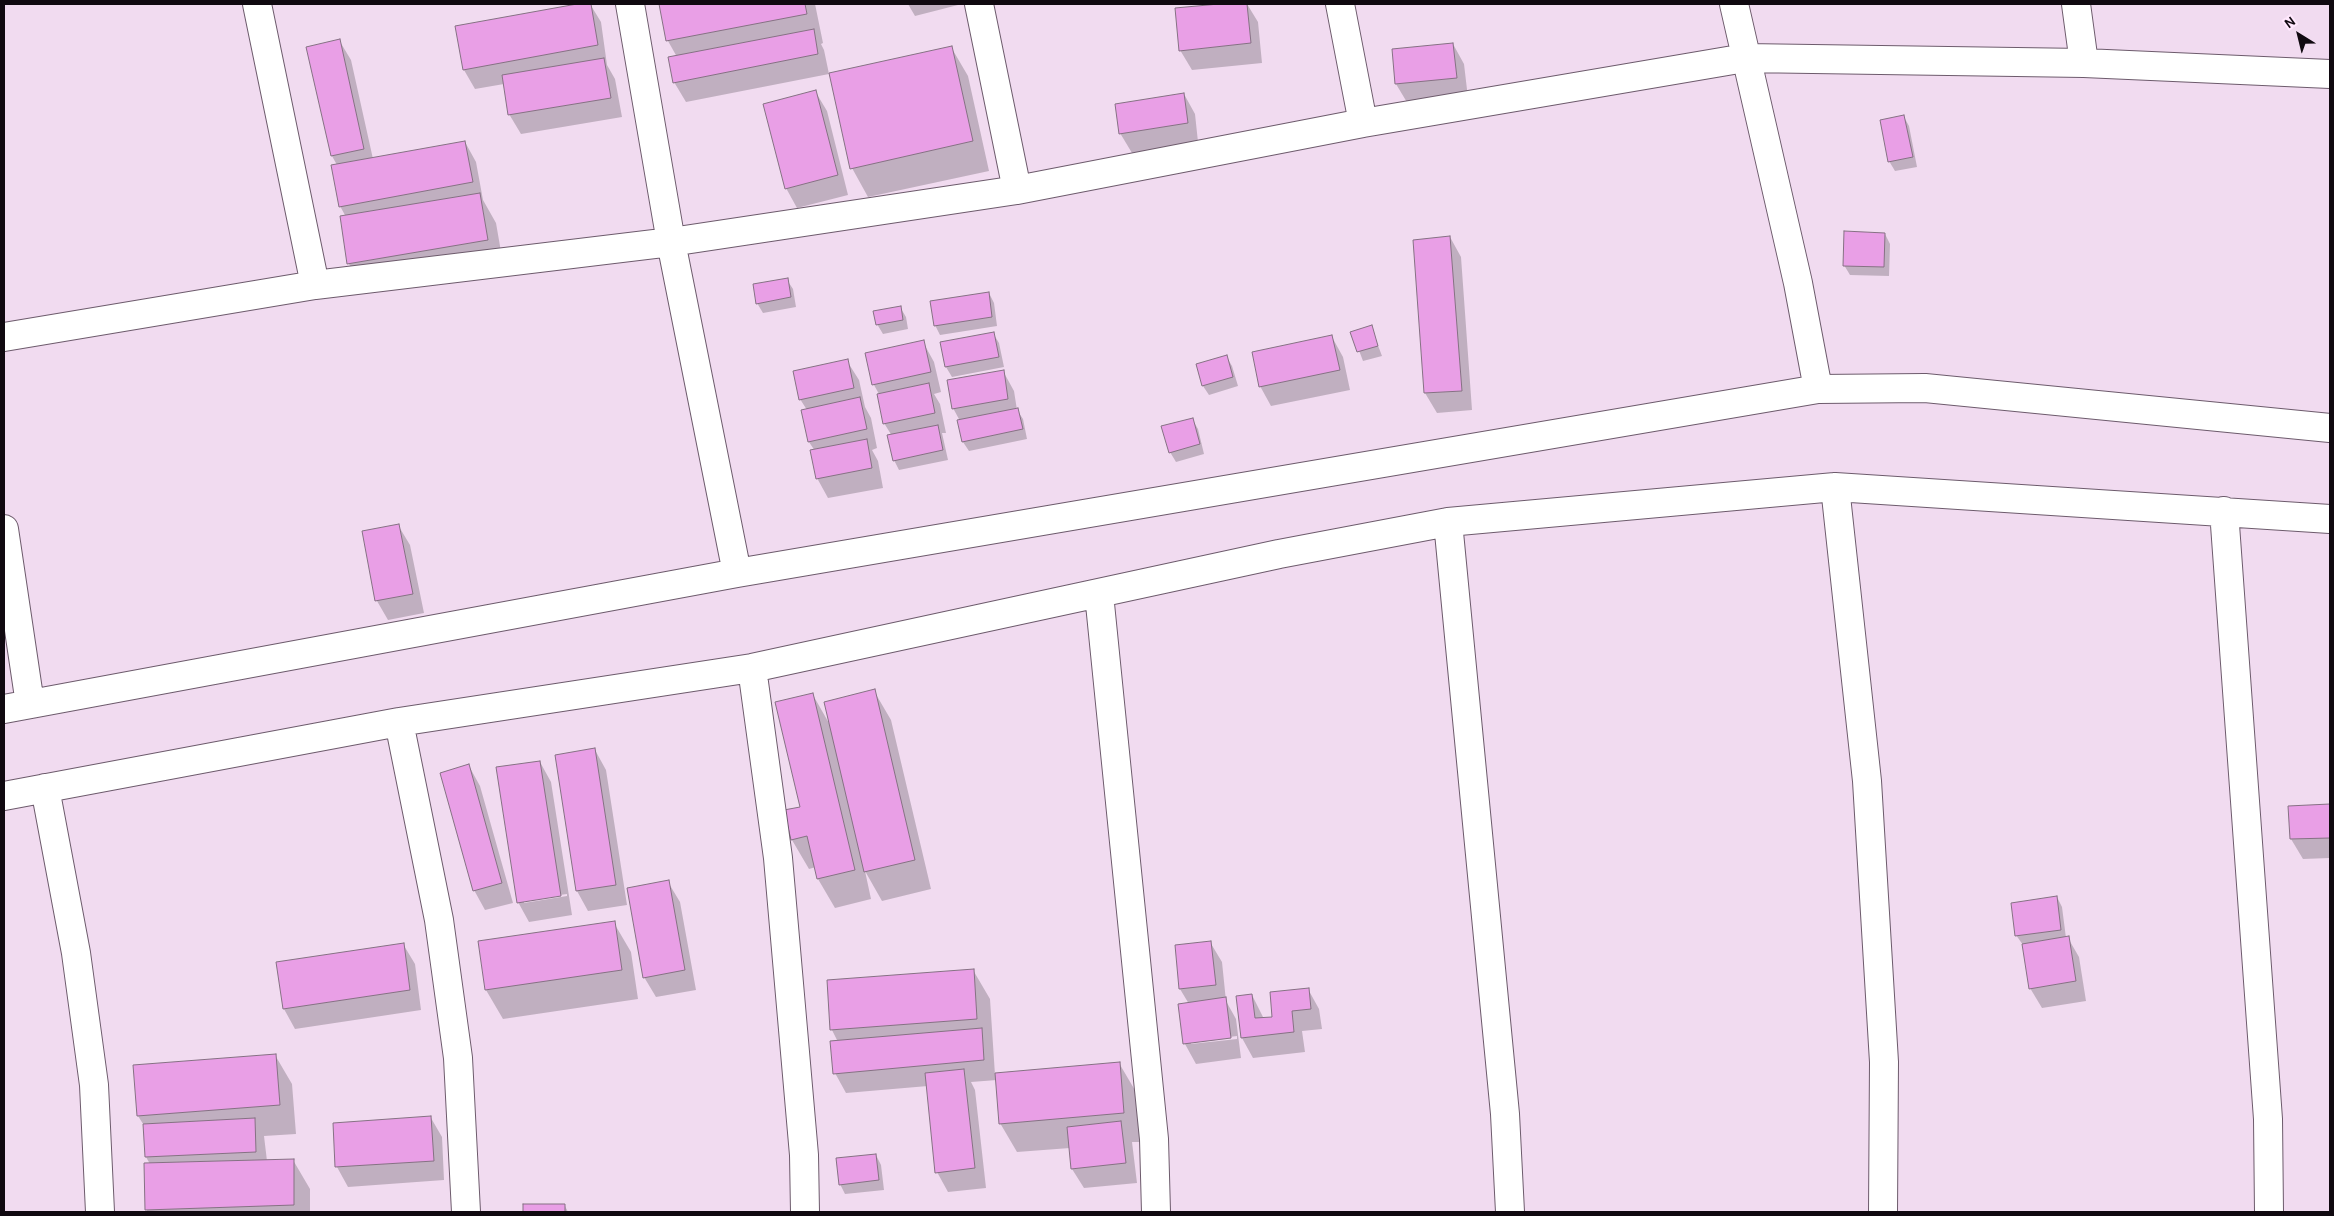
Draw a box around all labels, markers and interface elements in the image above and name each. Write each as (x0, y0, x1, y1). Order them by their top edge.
north arrow (2274, 10, 2324, 60)
text: N (2281, 13, 2299, 32)

